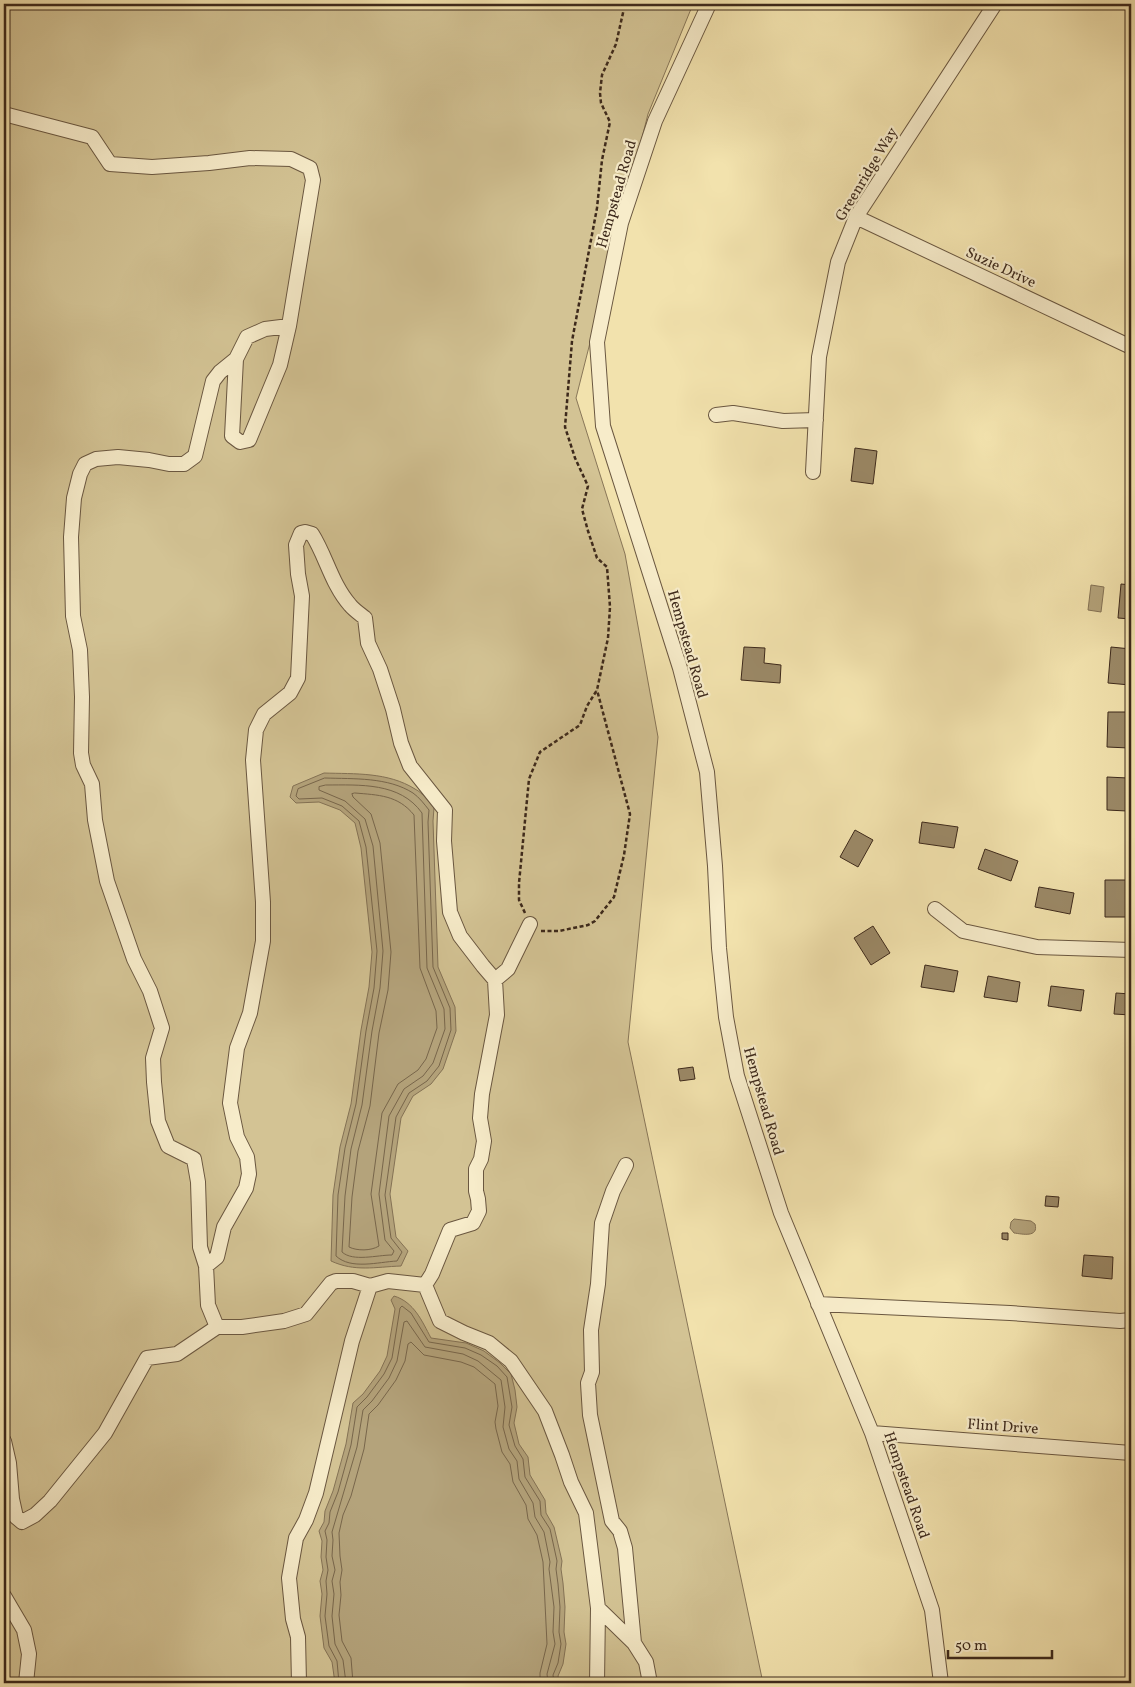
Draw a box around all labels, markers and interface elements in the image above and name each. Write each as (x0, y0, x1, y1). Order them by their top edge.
street label: Greenridge Way (831, 124, 904, 226)
street label: Hempstead Road (592, 138, 643, 251)
street label: Suzie Drive (962, 243, 1039, 294)
street label: Hempstead Road (661, 588, 712, 701)
street label: Hempstead Road (737, 1045, 788, 1158)
street label: Flint Drive (967, 1415, 1039, 1440)
street label: Hempstead Road (877, 1429, 934, 1542)
scale bar (948, 1627, 1051, 1659)
text: 50 m (955, 1636, 987, 1657)

